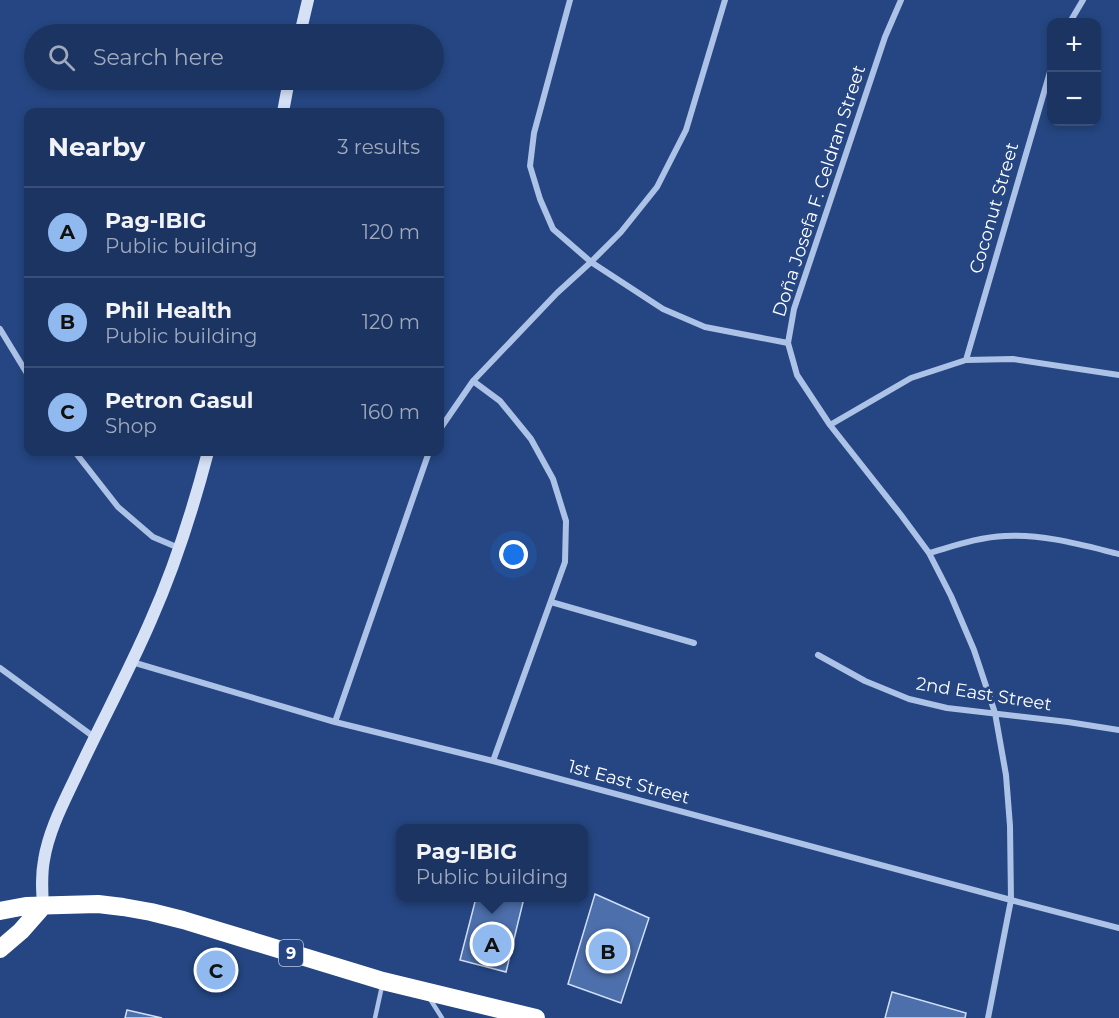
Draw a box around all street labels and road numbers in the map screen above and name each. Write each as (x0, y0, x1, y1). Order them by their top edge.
street label: Doña Josefa F. Celdran Street (768, 62, 870, 320)
street label: Coconut Street (965, 140, 1023, 276)
street label: 2nd East Street (915, 672, 1053, 716)
street label: 1st East Street (566, 755, 692, 809)
road number: 9 (279, 940, 303, 966)

